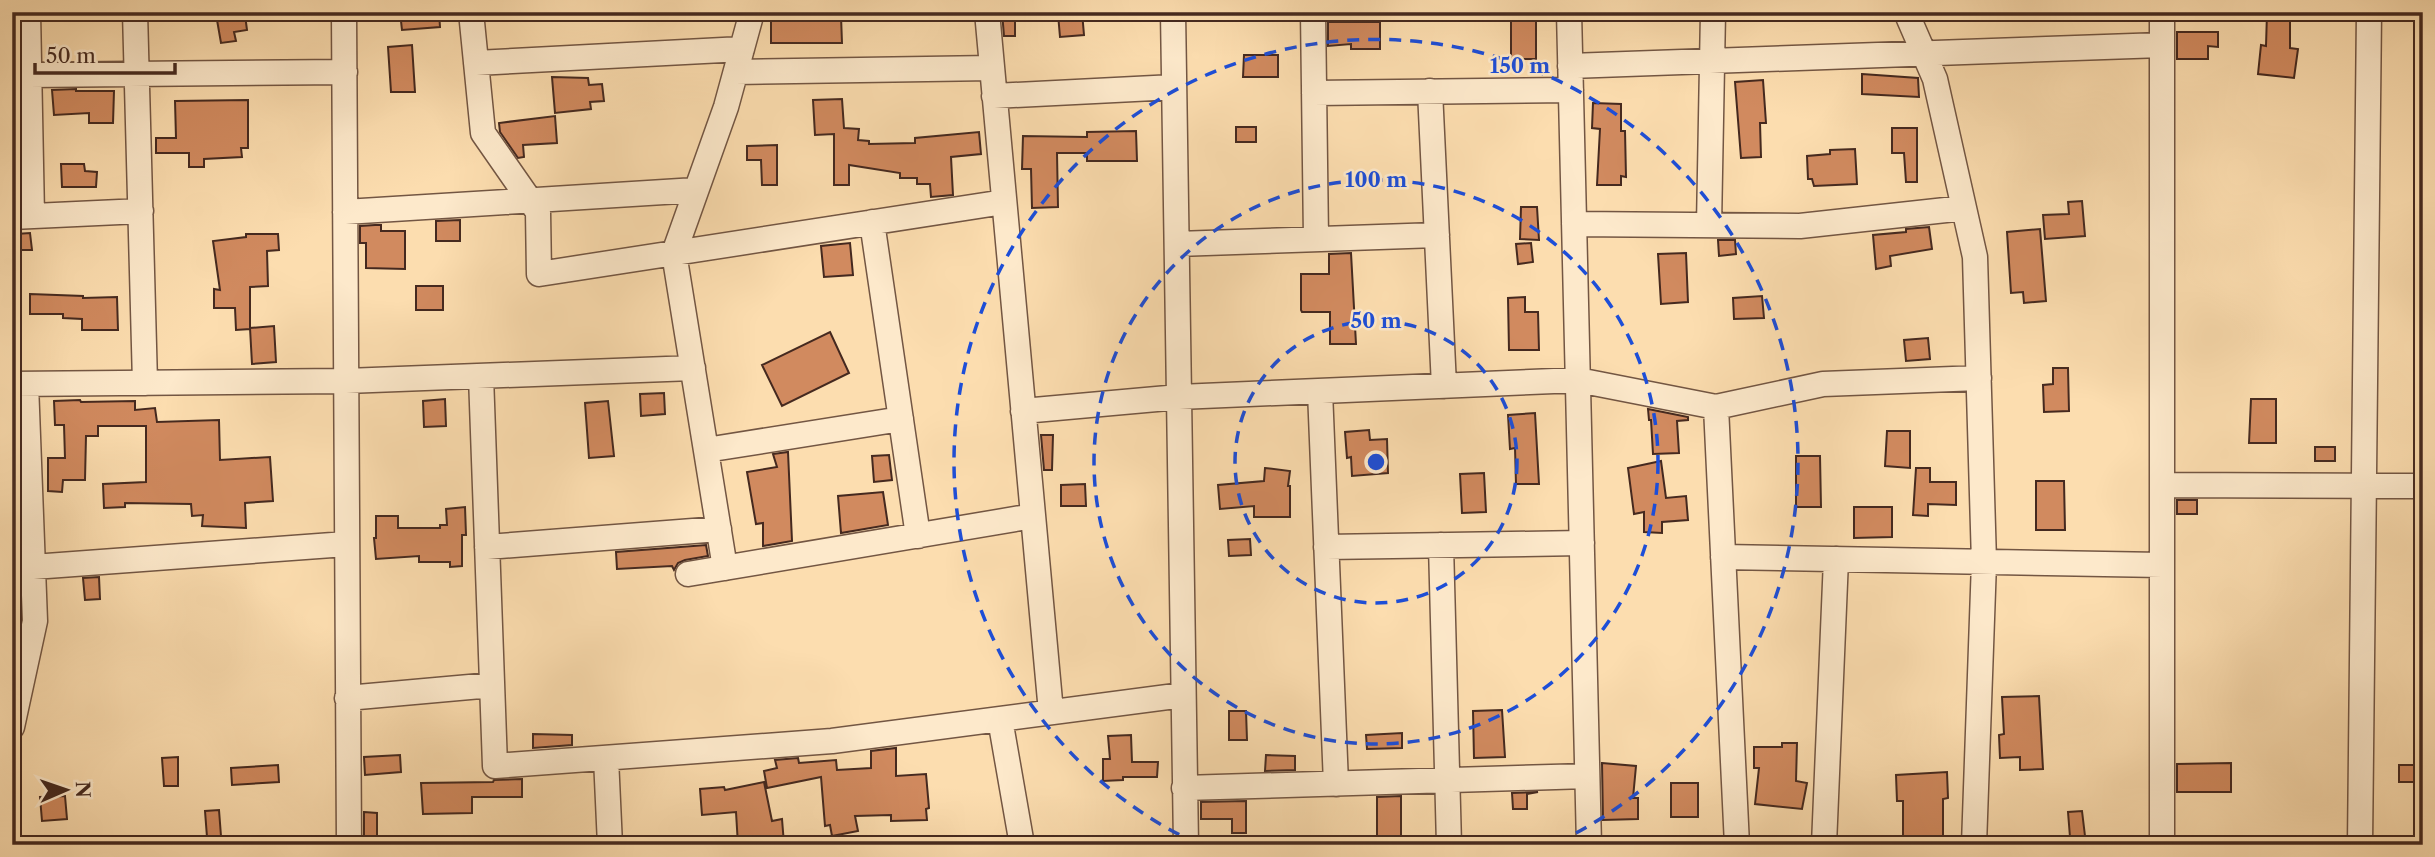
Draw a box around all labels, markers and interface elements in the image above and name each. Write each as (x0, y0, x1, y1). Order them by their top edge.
scale bar (35, 32, 175, 76)
text: 50 m (46, 43, 96, 68)
text: 150 m (1490, 53, 1550, 78)
text: 100 m (1345, 167, 1407, 192)
text: 50 m (1350, 308, 1402, 333)
centre of rings (1364, 450, 1388, 474)
north arrow (32, 756, 102, 826)
text: N (71, 781, 94, 798)

